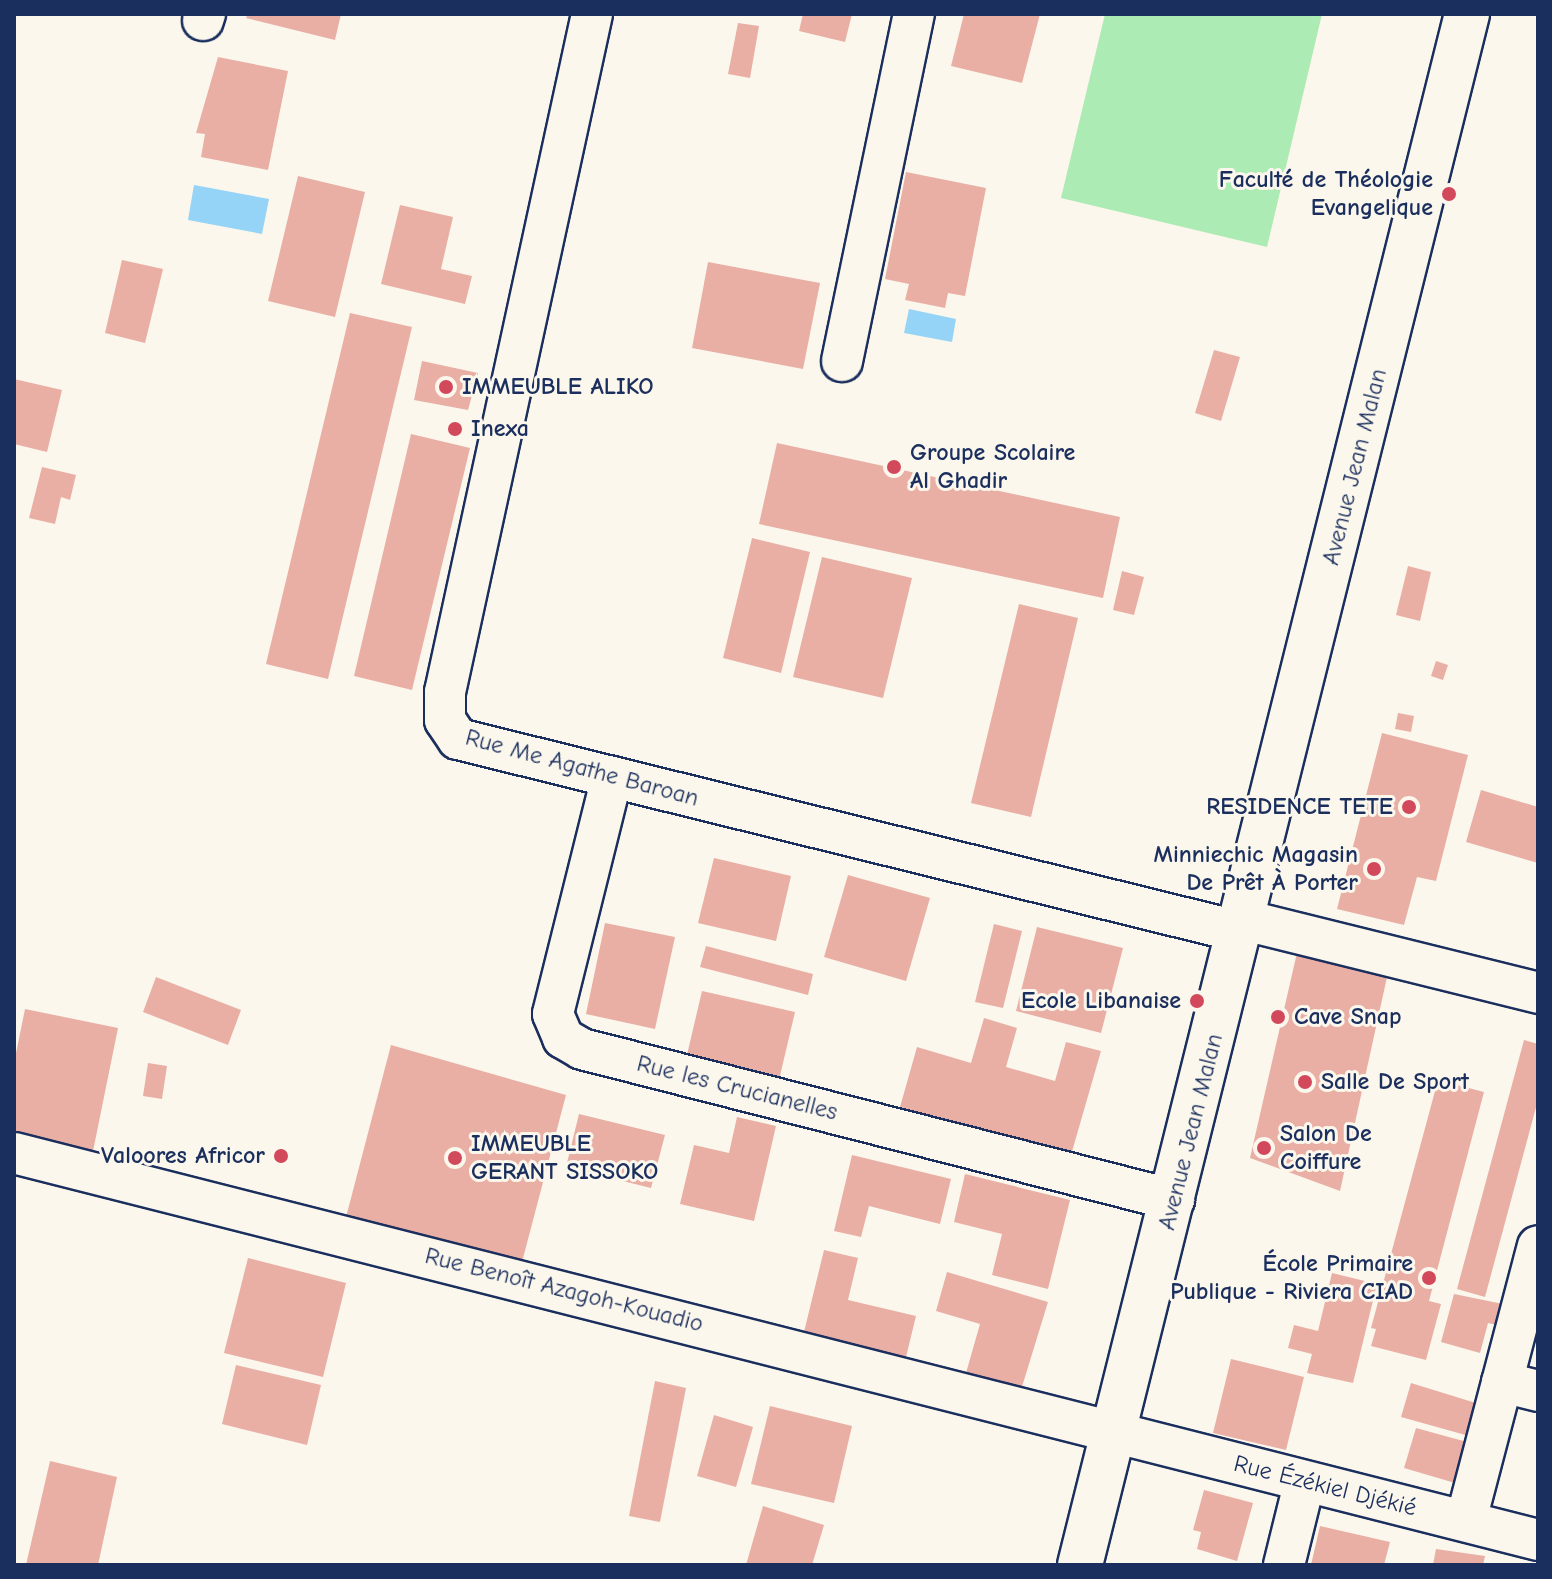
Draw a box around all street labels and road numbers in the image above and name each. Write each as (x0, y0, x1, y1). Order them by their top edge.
street label: Avenue Jean Malan (1317, 366, 1393, 568)
street label: Rue Me Agathe Baroan (462, 723, 702, 813)
street label: Avenue Jean Malan (1153, 1031, 1229, 1233)
street label: Rue les Crucianelles (634, 1049, 840, 1127)
street label: Rue Benoît Azagoh-Kouadio (422, 1241, 706, 1339)
street label: Rue Ézékiel Djékié (1231, 1449, 1419, 1523)

